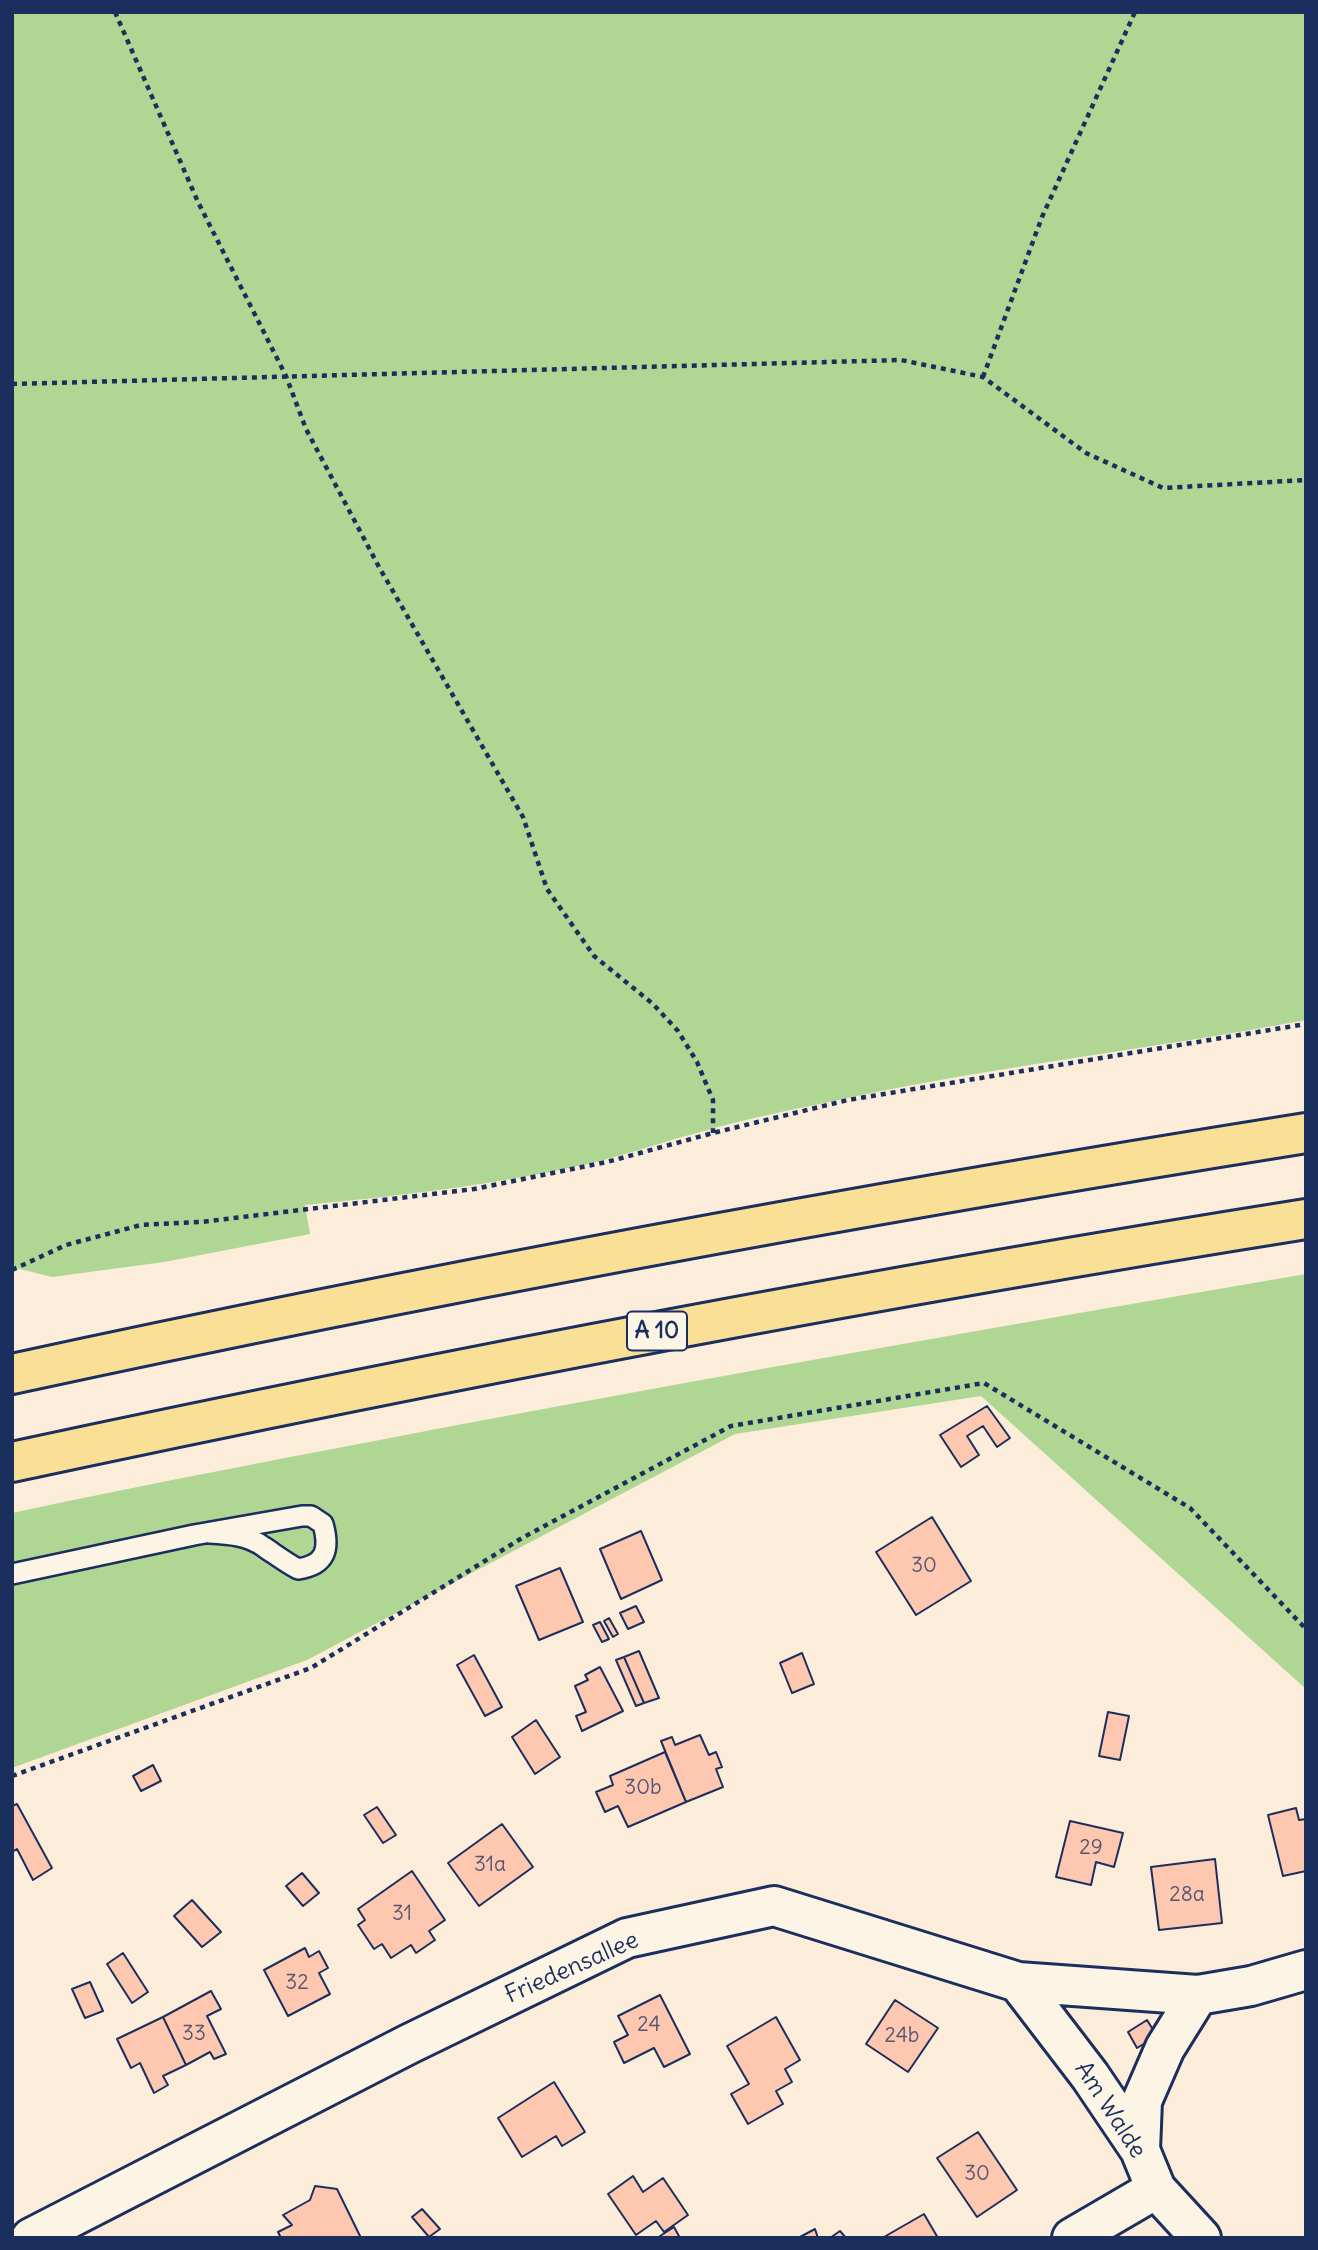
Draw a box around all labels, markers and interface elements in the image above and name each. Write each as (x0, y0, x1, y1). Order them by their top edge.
road number: A 10 (627, 1312, 687, 1350)
house number: 30 (911, 1553, 937, 1579)
house number: 30b (624, 1775, 662, 1801)
house number: 29 (1079, 1835, 1103, 1861)
house number: 31a (474, 1852, 506, 1878)
house number: 28a (1169, 1882, 1205, 1908)
house number: 31 (392, 1901, 412, 1927)
street label: Friedensallee (501, 1926, 643, 2010)
house number: 32 (285, 1970, 309, 1996)
house number: 24 (637, 2012, 661, 2038)
house number: 33 (182, 2021, 206, 2047)
house number: 24b (885, 2023, 919, 2049)
street label: Am Walde (1068, 2056, 1152, 2164)
house number: 30 (964, 2161, 990, 2187)

